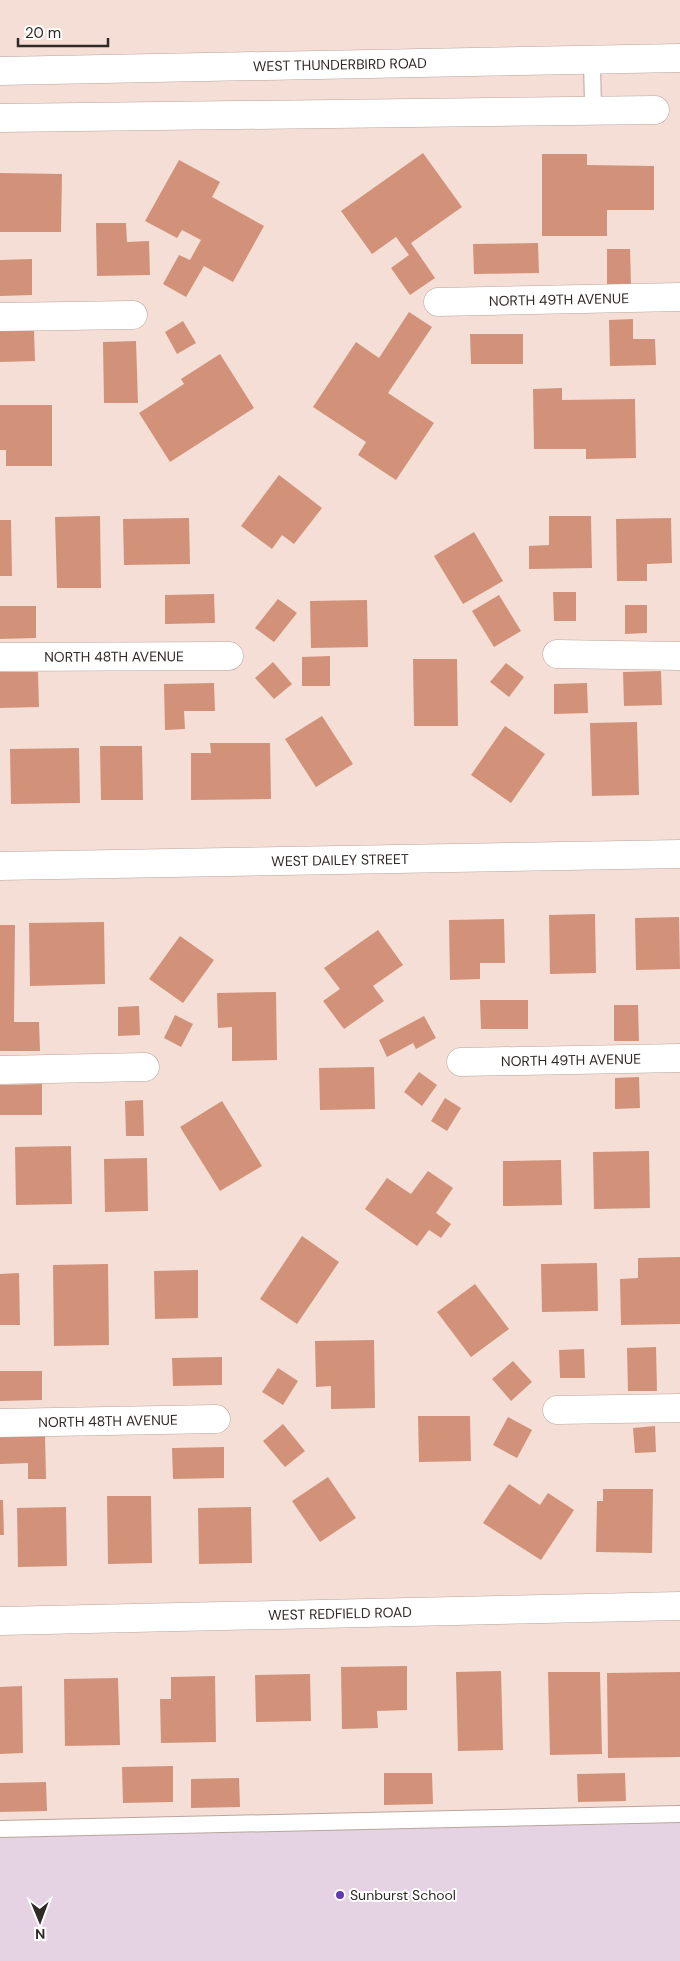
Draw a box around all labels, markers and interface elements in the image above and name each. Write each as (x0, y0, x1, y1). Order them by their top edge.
scale bar (18, 15, 108, 47)
text: 20 m (25, 23, 61, 43)
street label: WEST THUNDERBIRD ROAD (253, 54, 427, 75)
street label: NORTH 49TH AVENUE (489, 289, 629, 310)
street label: NORTH 48TH AVENUE (44, 647, 184, 666)
street label: WEST DAILEY STREET (271, 850, 409, 870)
street label: NORTH 49TH AVENUE (501, 1050, 641, 1070)
street label: NORTH 48TH AVENUE (38, 1411, 178, 1431)
street label: WEST REDFIELD ROAD (268, 1603, 412, 1624)
place label: Sunburst School (350, 1886, 456, 1904)
marker: Sunburst School (334, 1889, 346, 1901)
north arrow (15, 1896, 65, 1946)
text: N (35, 1925, 45, 1943)

